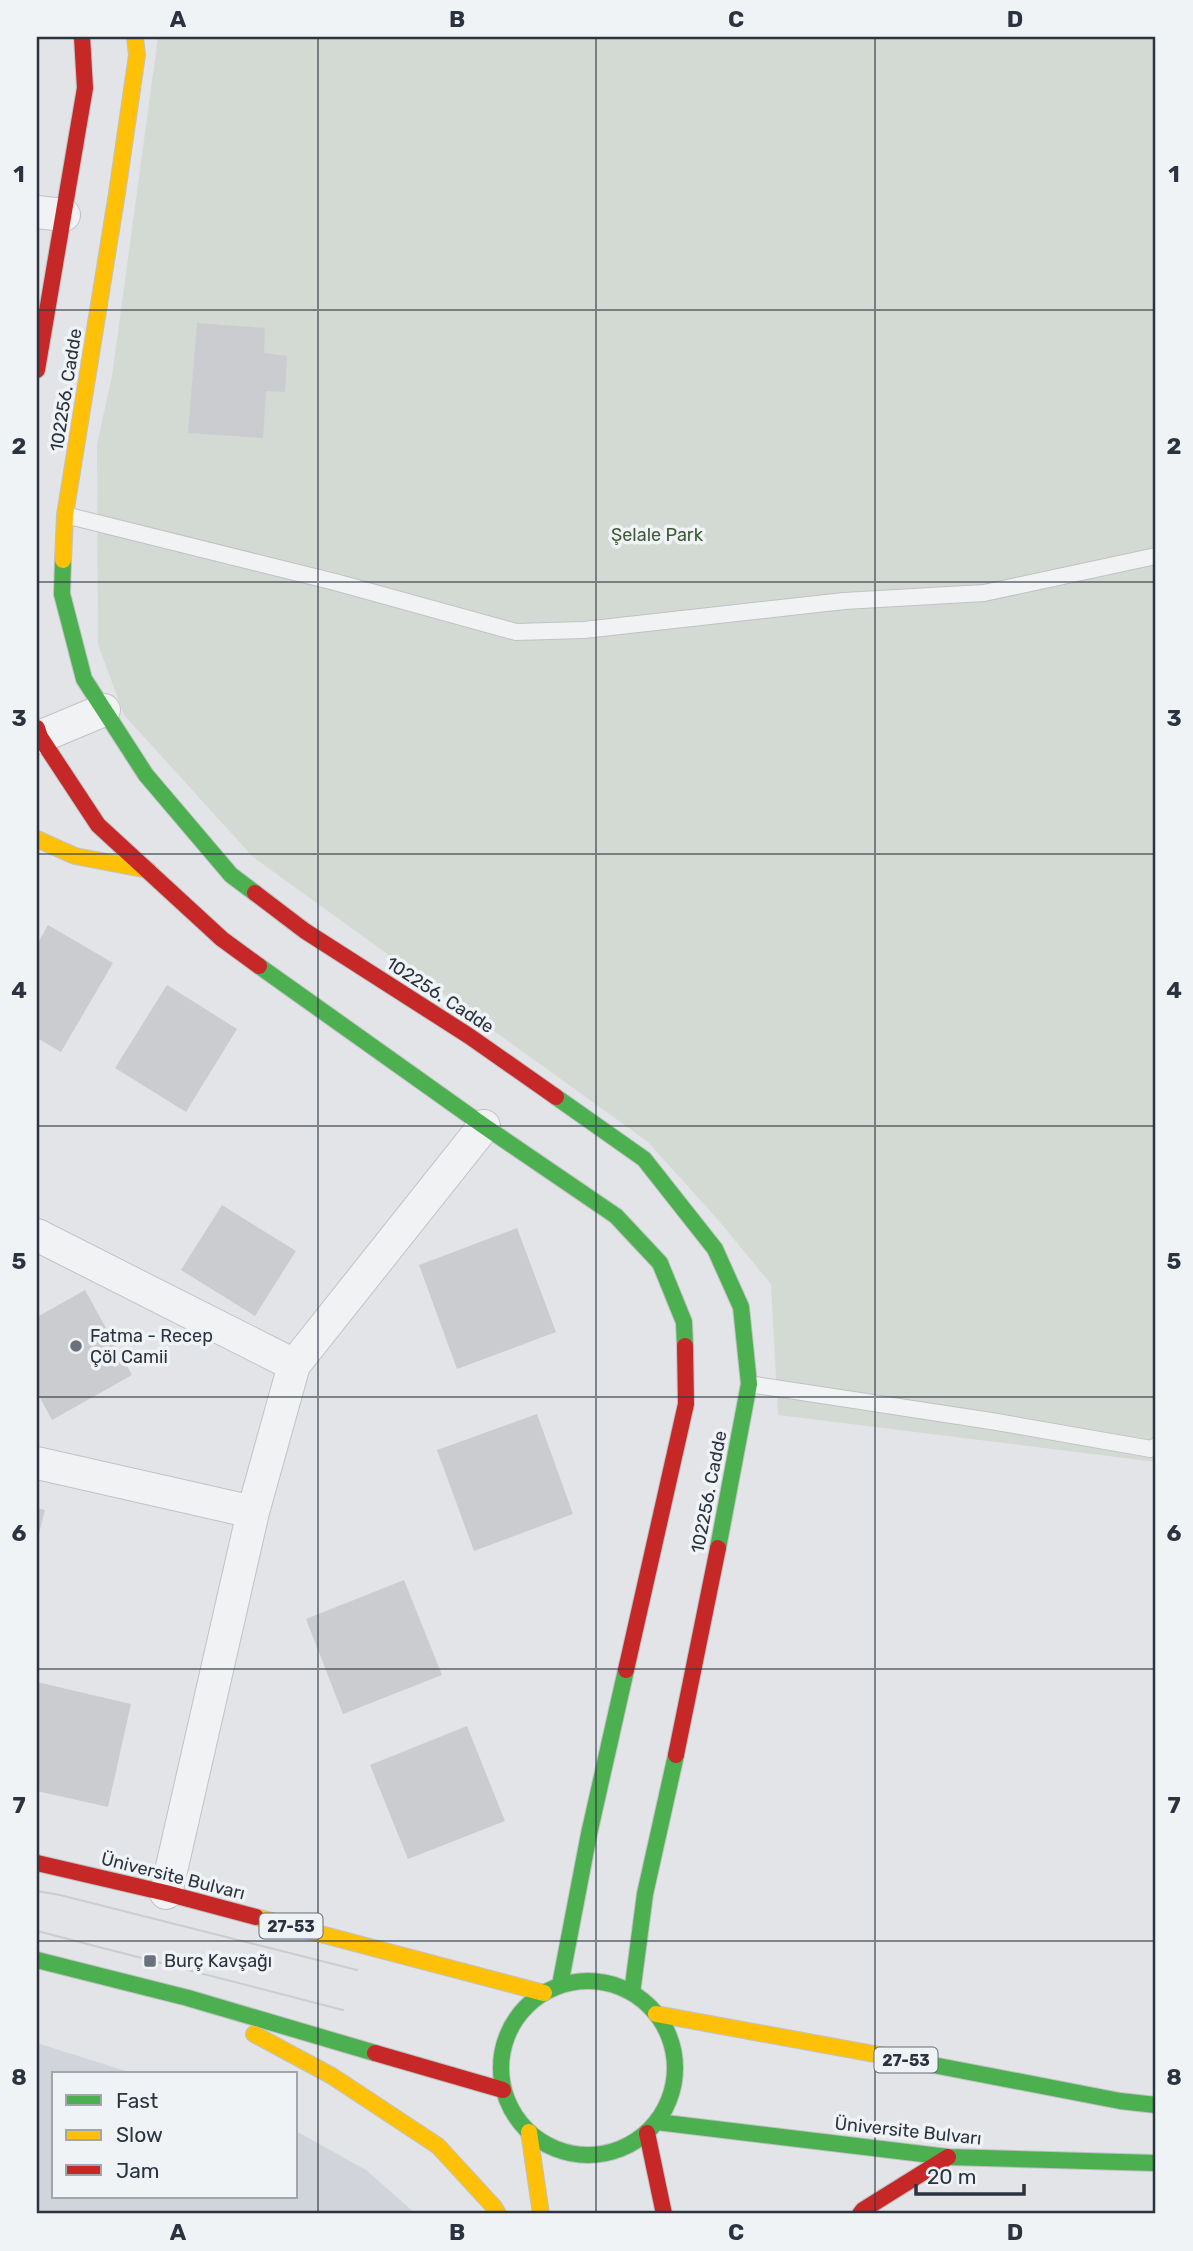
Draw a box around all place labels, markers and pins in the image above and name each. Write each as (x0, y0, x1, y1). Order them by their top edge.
place label: Fatma - Recep Çöl Camii (90, 1325, 213, 1368)
marker: Fatma - Recep Çöl Camii (68, 1338, 84, 1354)
place label: Burç Kavşağı (164, 1950, 272, 1972)
marker: Burç Kavşağı (142, 1953, 158, 1969)

